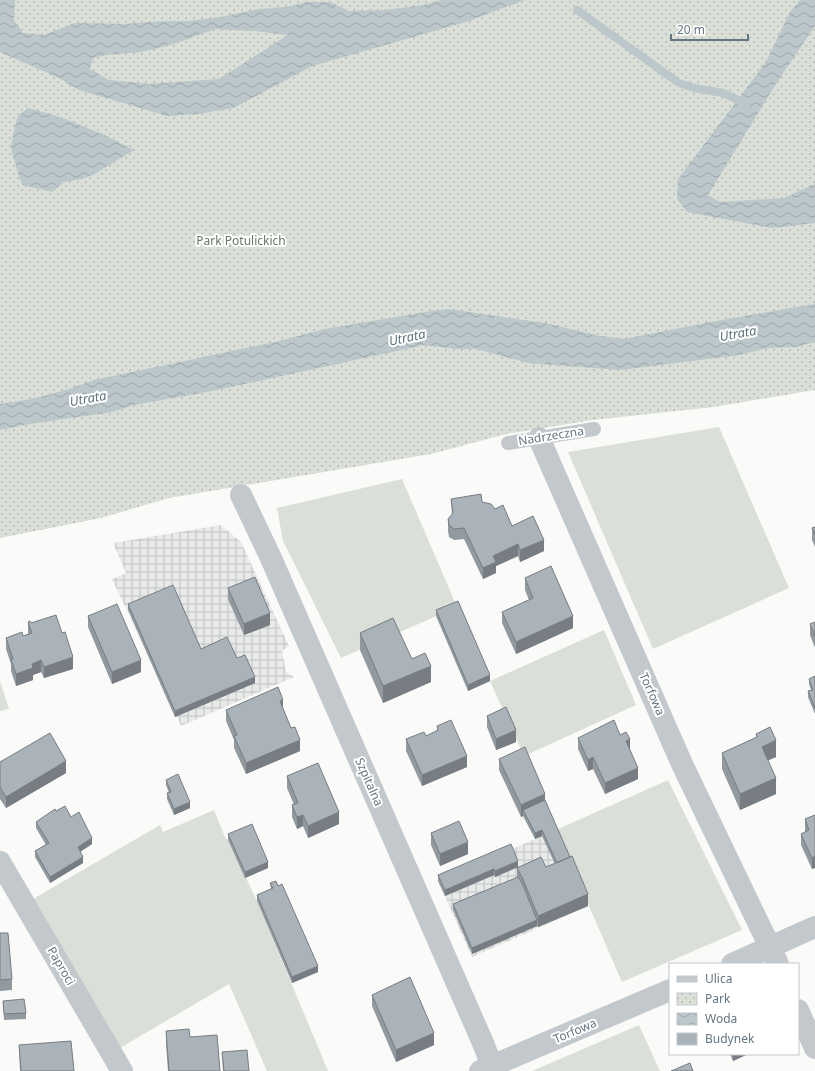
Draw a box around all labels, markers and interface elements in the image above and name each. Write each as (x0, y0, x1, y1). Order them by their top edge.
scale bar (671, 16, 748, 42)
text: 20 m (677, 21, 705, 38)
park label: Park Potulickich (196, 232, 286, 249)
water label: Utrata (718, 321, 758, 345)
water label: Utrata (387, 324, 428, 350)
water label: Utrata (68, 386, 108, 410)
street label: Nadrzeczna (517, 422, 585, 449)
street label: Torfowa (635, 670, 669, 718)
street label: Szpitalna (351, 755, 388, 809)
street label: Paproci (44, 943, 79, 988)
legend (669, 963, 799, 1055)
text: Ulica (705, 970, 732, 987)
text: Park (705, 990, 731, 1007)
text: Woda (705, 1010, 737, 1027)
street label: Torfowa (551, 1014, 599, 1047)
text: Budynek (705, 1030, 755, 1047)

